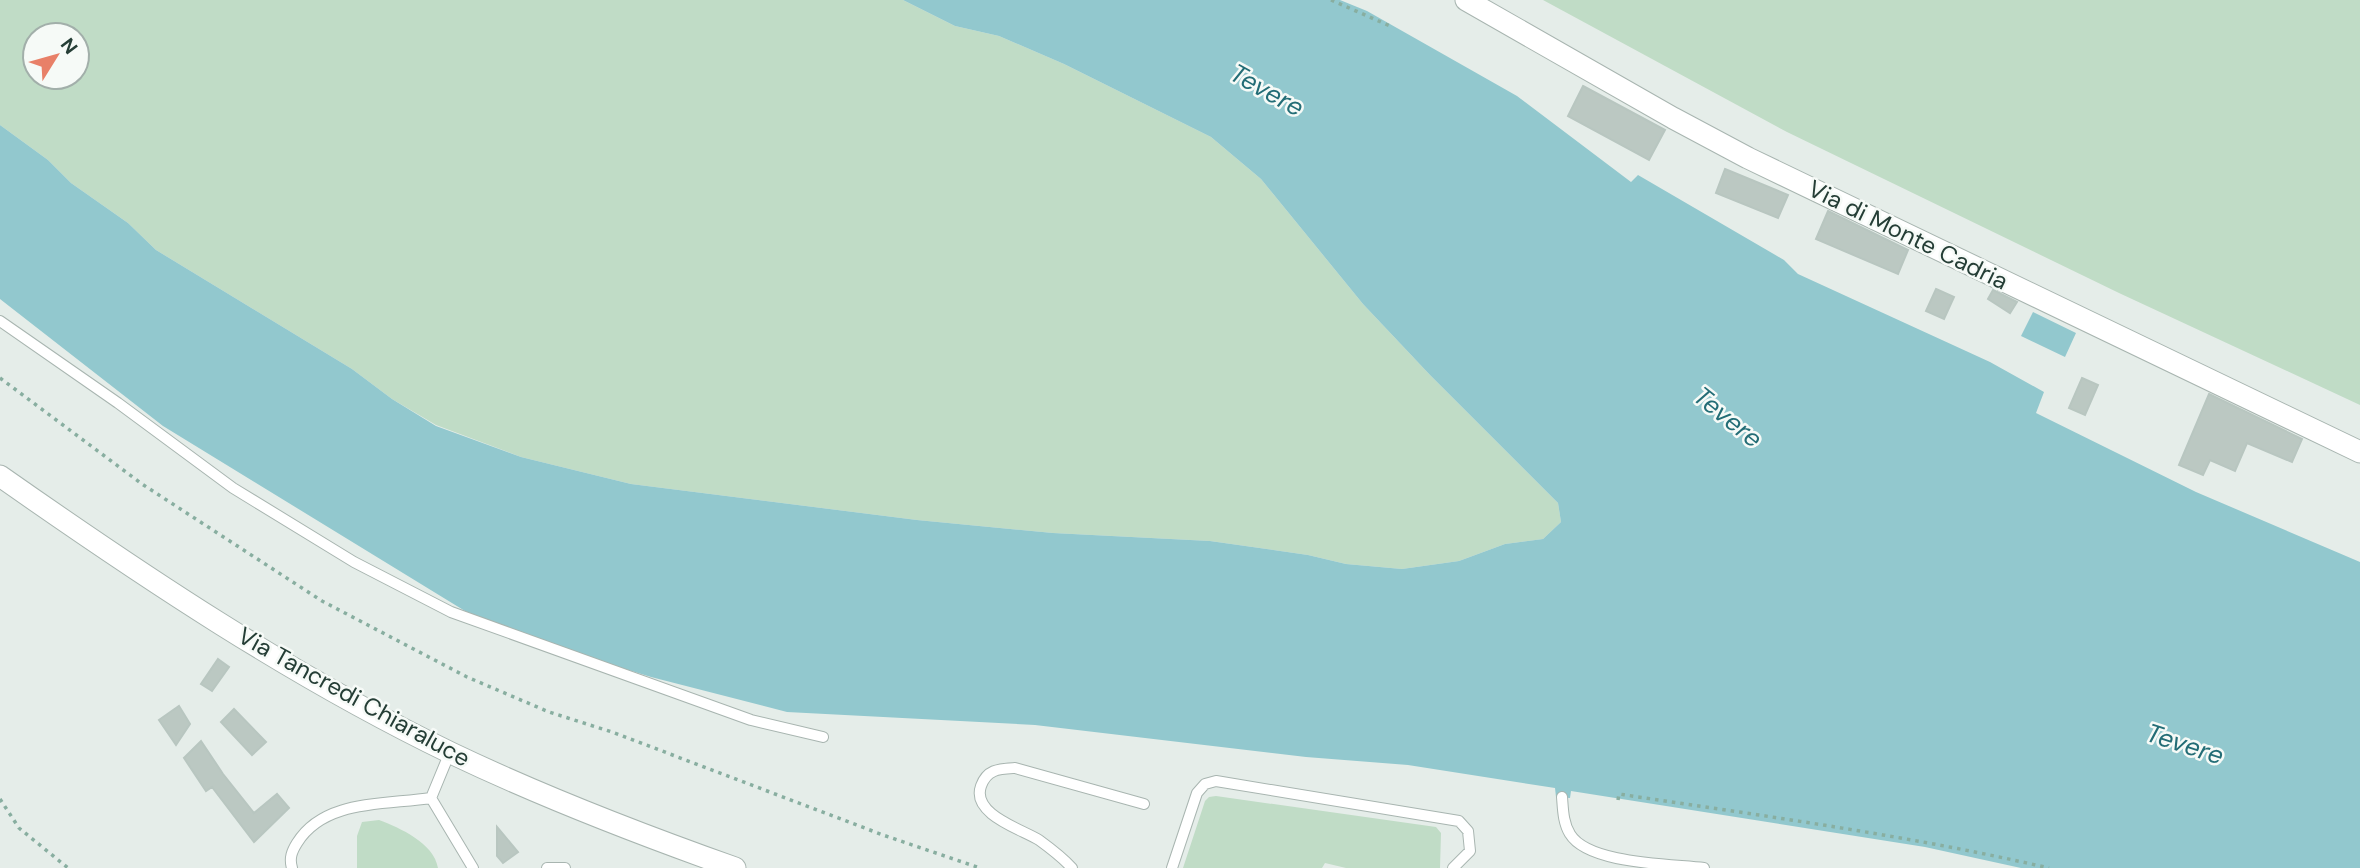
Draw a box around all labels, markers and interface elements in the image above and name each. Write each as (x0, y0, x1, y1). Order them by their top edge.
north arrow (21, 21, 91, 91)
text: N (55, 33, 83, 59)
water label: Tevere (1224, 56, 1310, 124)
street label: Via di Monte Cadria (1803, 173, 2013, 296)
water label: Tevere (1686, 379, 1770, 455)
street label: Via Tancredi Chiaraluce (233, 620, 476, 773)
water label: Tevere (2142, 716, 2228, 772)

